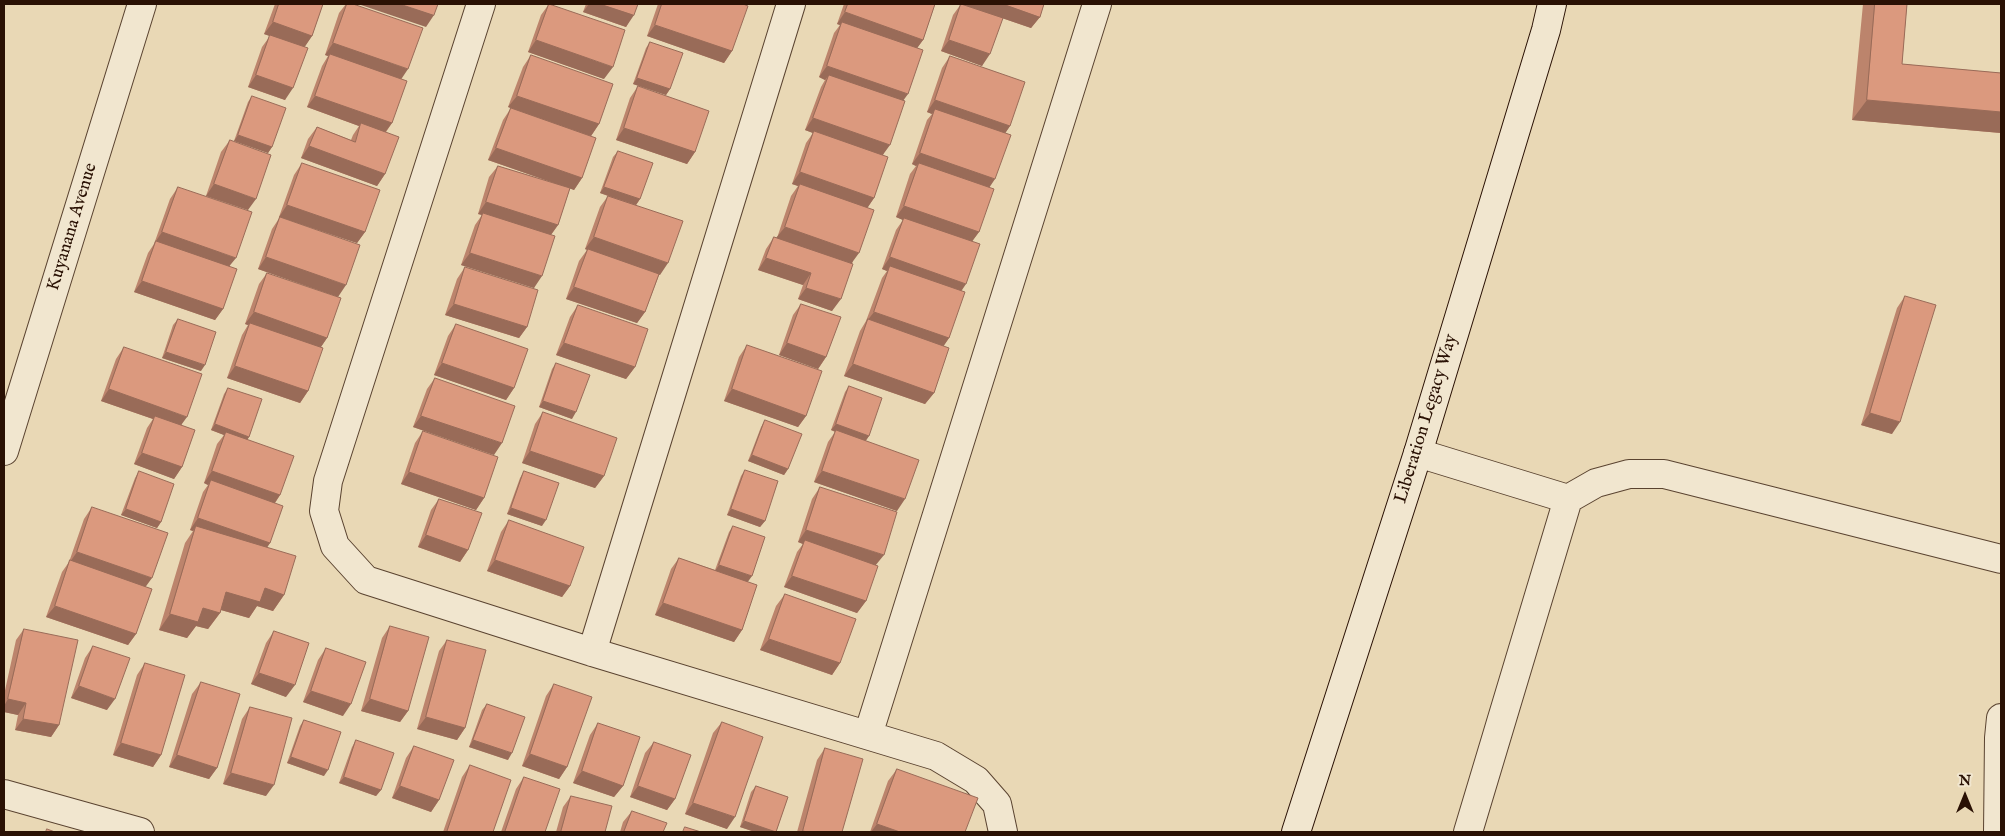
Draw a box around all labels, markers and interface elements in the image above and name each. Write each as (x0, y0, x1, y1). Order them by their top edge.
street label: Kuyanana Avenue (43, 161, 103, 293)
street label: Liberation Legacy Way (1391, 332, 1463, 506)
north arrow (1940, 771, 1990, 821)
text: N (1959, 772, 1971, 790)

